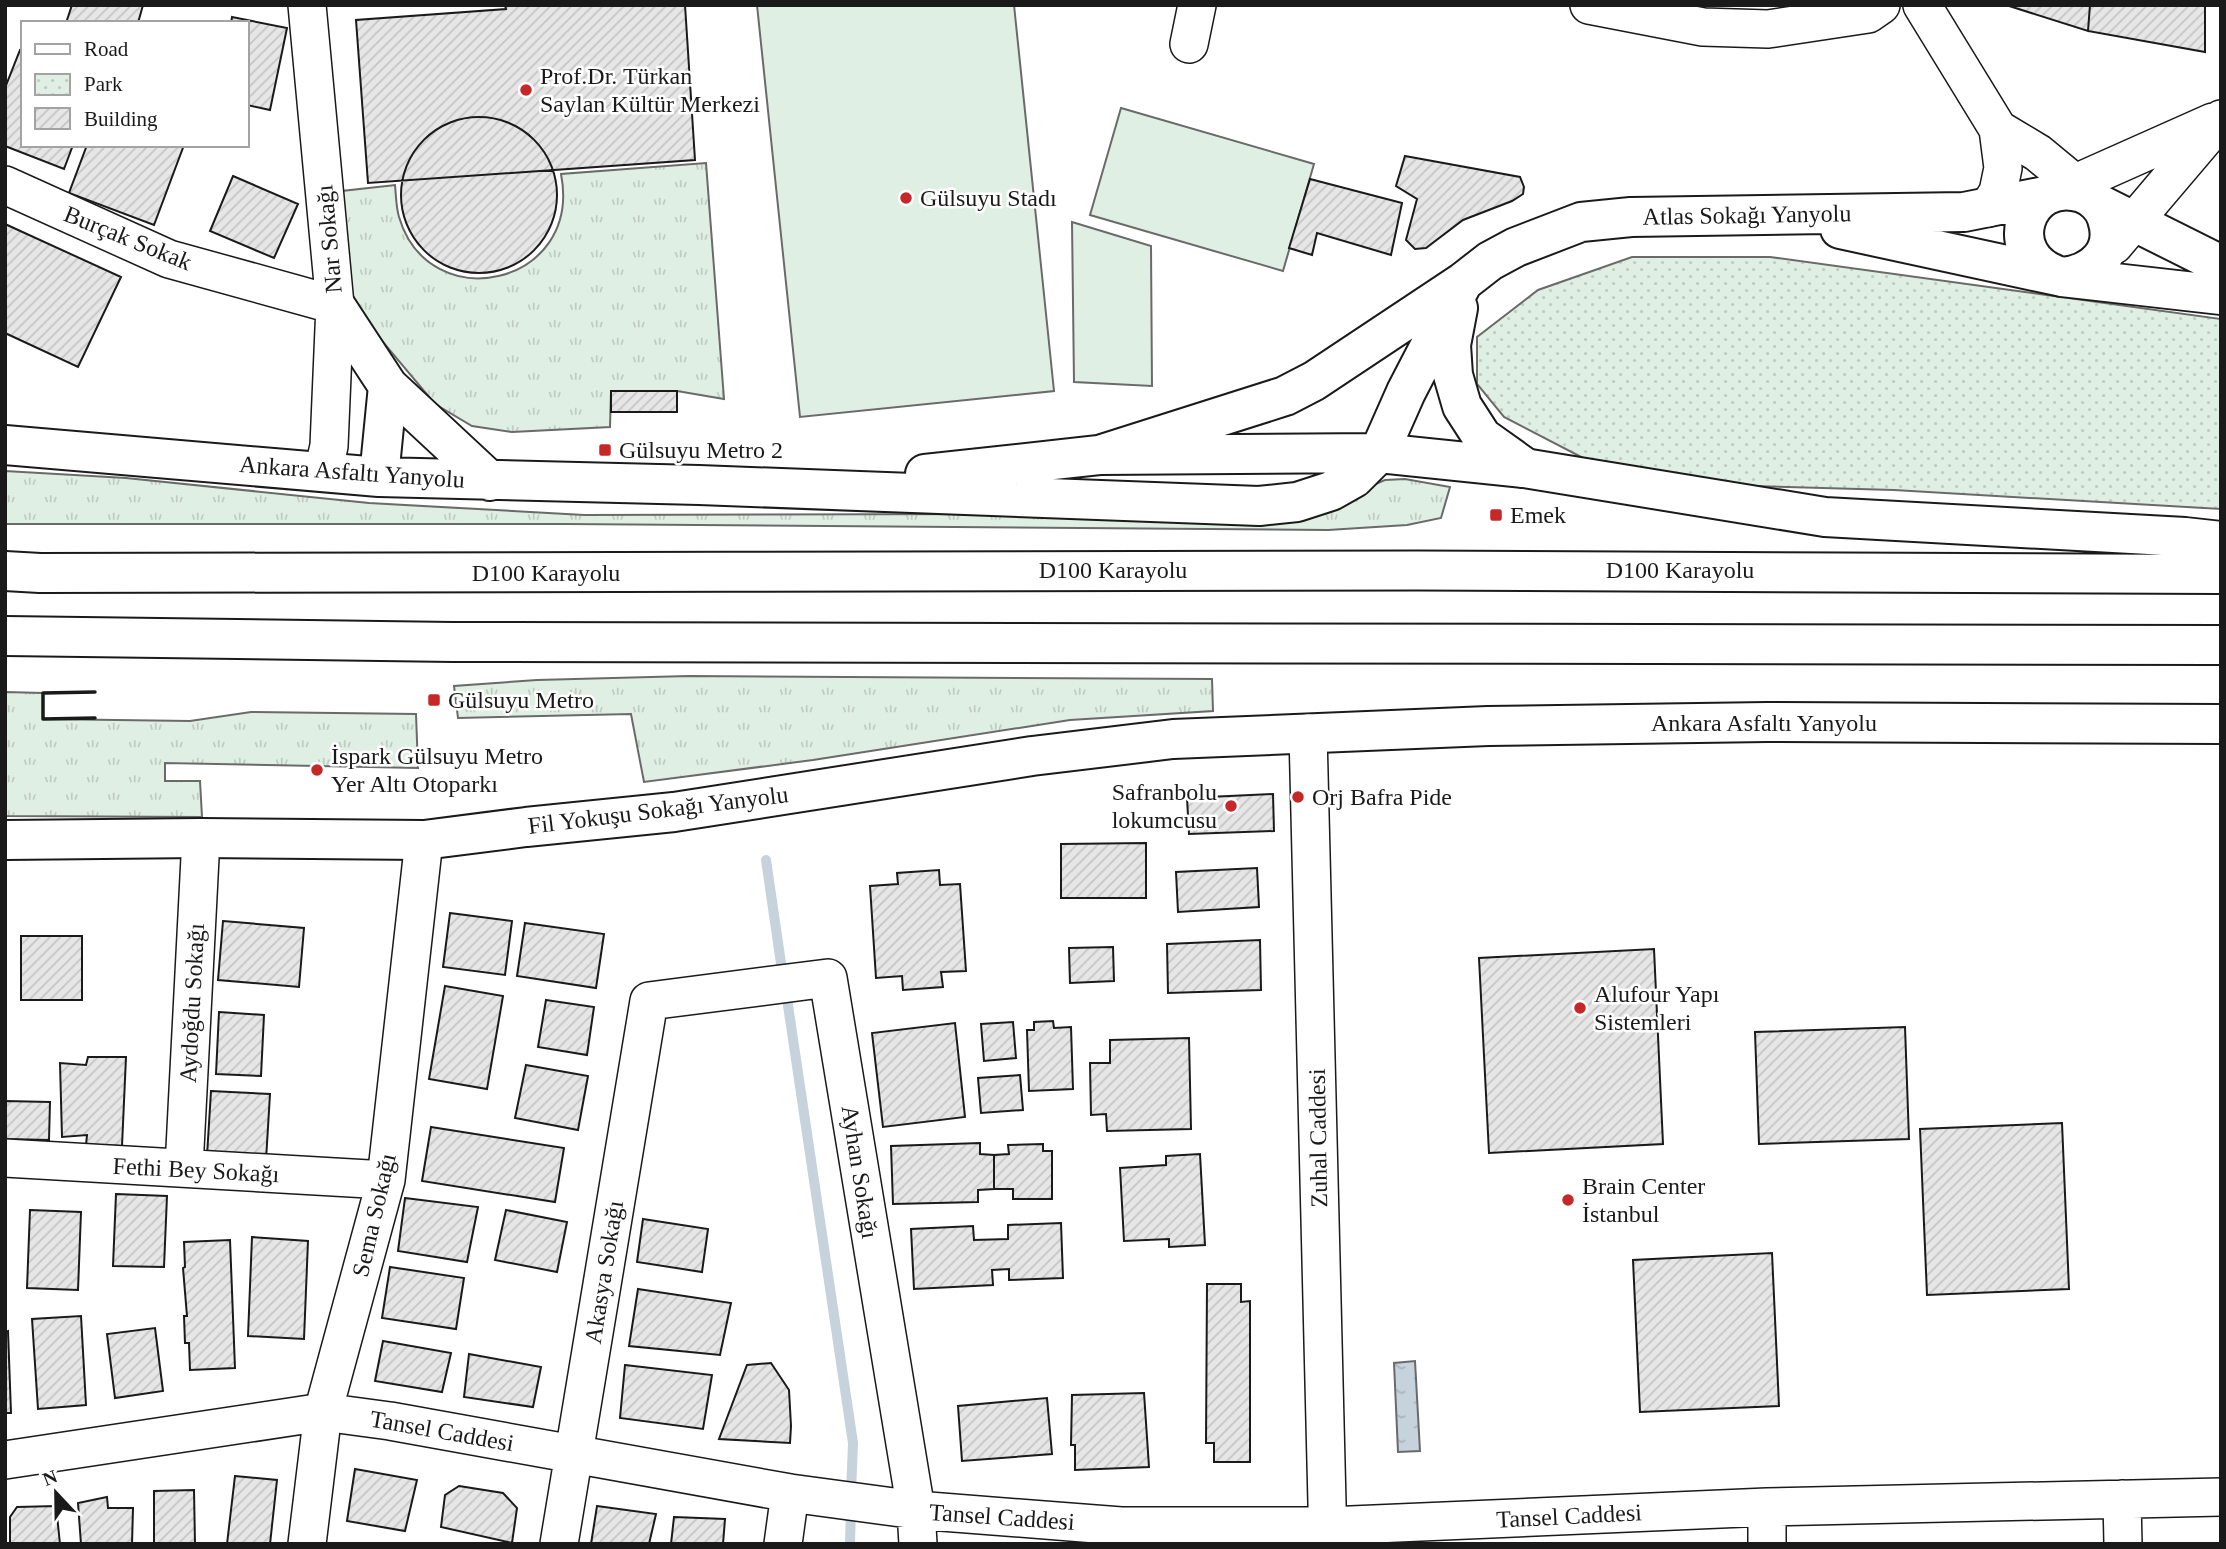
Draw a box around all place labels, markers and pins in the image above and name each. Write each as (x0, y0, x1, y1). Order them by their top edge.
place label: Prof.Dr. Türkan Saylan Kültür Merkezi (540, 63, 760, 117)
marker: Prof.Dr. Türkan Saylan Kültür Merkezi (518, 82, 534, 98)
place label: Gülsuyu Stadı (920, 185, 1057, 211)
marker: Gülsuyu Stadı (898, 190, 914, 206)
place label: Gülsuyu Metro 2 (619, 437, 783, 463)
marker: Gülsuyu Metro 2 (597, 442, 613, 458)
place label: Emek (1510, 502, 1566, 528)
marker: Emek (1488, 507, 1504, 523)
place label: Gülsuyu Metro (448, 687, 594, 713)
marker: Gülsuyu Metro (426, 692, 442, 708)
place label: İspark Gülsuyu Metro Yer Altı Otoparkı (331, 743, 543, 797)
marker: İspark Gülsuyu Metro Yer Altı Otoparkı (309, 762, 325, 778)
place label: Safranbolu lokumcusu (1112, 779, 1217, 833)
place label: Orj Bafra Pide (1312, 784, 1452, 810)
marker: Orj Bafra Pide (1290, 789, 1306, 805)
marker: Safranbolu lokumcusu (1223, 798, 1239, 814)
place label: Alufour Yapı Sistemleri (1594, 981, 1720, 1035)
marker: Alufour Yapı Sistemleri (1572, 1000, 1588, 1016)
place label: Brain Center İstanbul (1582, 1173, 1705, 1227)
marker: Brain Center İstanbul (1560, 1192, 1576, 1208)

